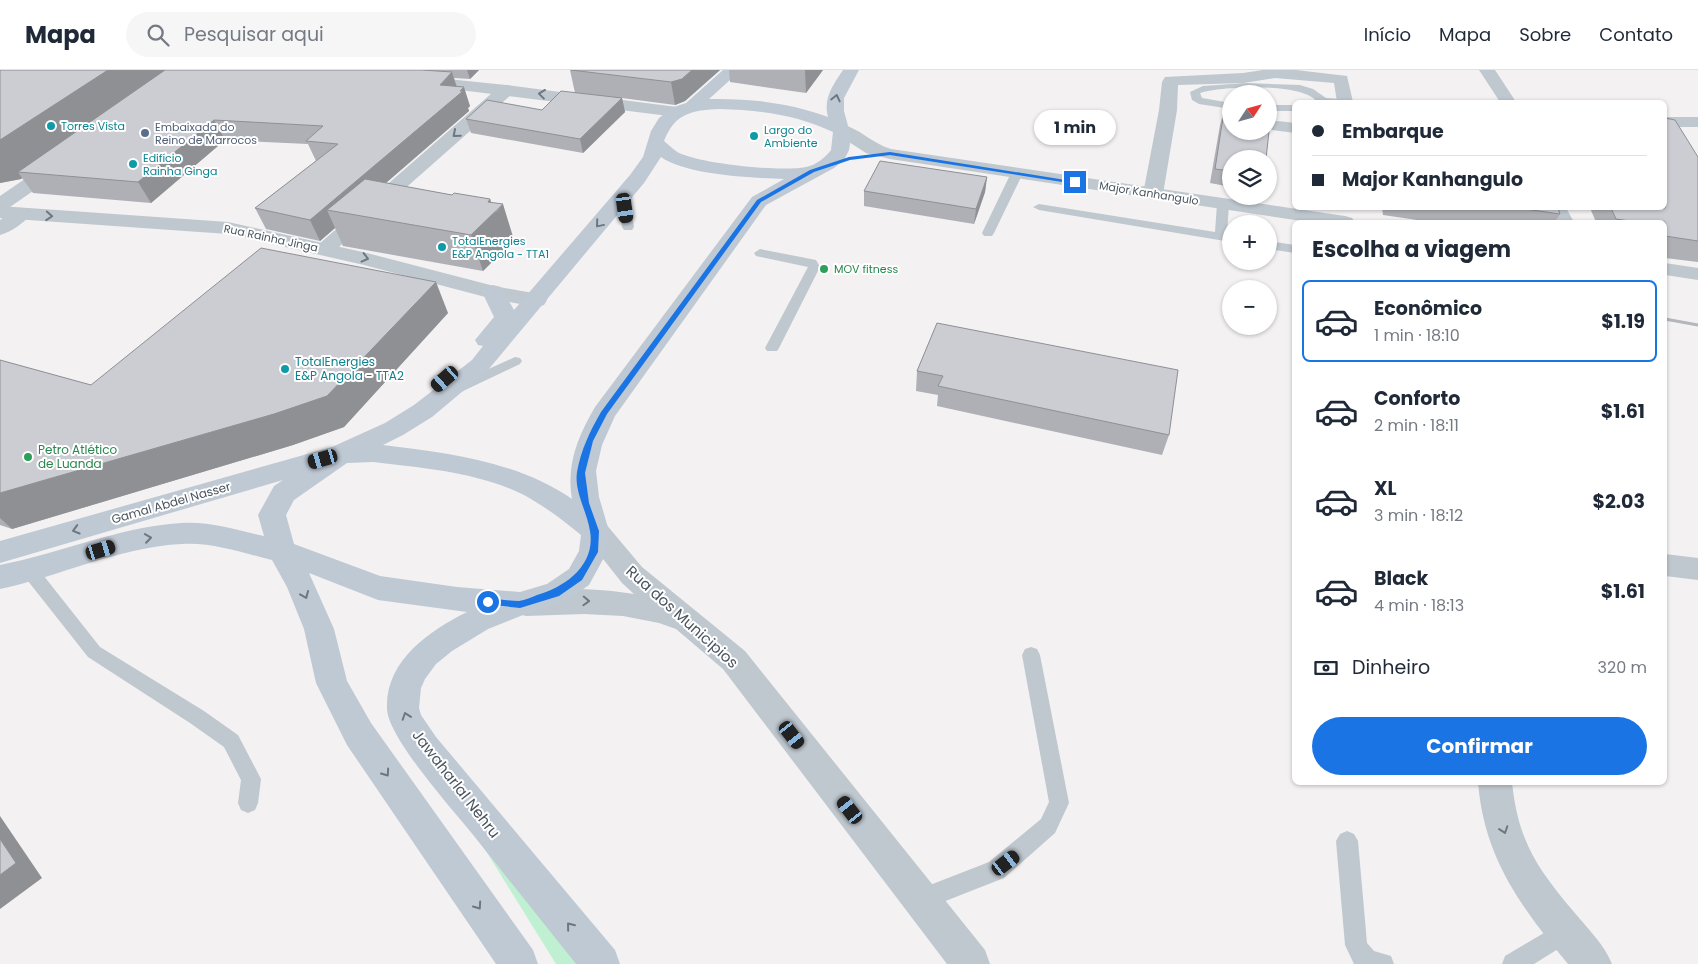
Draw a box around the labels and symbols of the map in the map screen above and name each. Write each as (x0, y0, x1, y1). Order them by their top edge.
north arrow (1222, 85, 1278, 140)
one-way arrow (537, 89, 545, 100)
one-way arrow (830, 94, 841, 103)
callout: 1 min (1034, 109, 1116, 144)
place label: Torres Vista (61, 118, 125, 134)
place label: Embaixada do Reino de Marrocos (155, 119, 257, 148)
marker: Torres Vista (45, 120, 57, 132)
place label: Largo do Ambiente (764, 122, 818, 151)
marker: Embaixada do Reino de Marrocos (139, 127, 151, 139)
one-way arrow (453, 128, 462, 137)
marker: Largo do Ambiente (748, 130, 760, 142)
place label: Edifício Rainha Ginga (143, 150, 217, 179)
marker: Edifício Rainha Ginga (127, 158, 139, 170)
route end (1064, 171, 1086, 193)
street label: Major Kanhangulo (1098, 177, 1200, 209)
car (615, 192, 634, 224)
one-way arrow (45, 210, 53, 221)
one-way arrow (596, 218, 604, 227)
street label: Rua Rainha Jinga (222, 220, 320, 256)
place label: TotalEnergies E&P Angola - TTA1 (452, 233, 549, 262)
marker: TotalEnergies E&P Angola - TTA1 (436, 241, 448, 253)
one-way arrow (360, 252, 369, 263)
place label: MOV fitness (834, 261, 898, 277)
marker: MOV fitness (818, 263, 830, 275)
place label: TotalEnergies E&P Angola - TTA2 (295, 353, 404, 384)
marker: TotalEnergies E&P Angola - TTA2 (279, 363, 291, 375)
car (428, 363, 461, 395)
place label: Petro Atlético de Luanda (38, 441, 118, 472)
car (306, 448, 339, 470)
marker: Petro Atlético de Luanda (22, 451, 34, 463)
street label: Gamal Abdel Nasser (109, 477, 233, 528)
one-way arrow (72, 525, 80, 535)
one-way arrow (144, 533, 153, 543)
car (84, 538, 117, 562)
street label: Rua dos Municipios (622, 561, 743, 673)
one-way arrow (298, 590, 309, 599)
route start (477, 591, 499, 613)
one-way arrow (582, 596, 590, 607)
one-way arrow (402, 712, 412, 720)
car (776, 719, 807, 751)
street label: Jawaharlal Nehru (407, 725, 505, 842)
one-way arrow (380, 767, 389, 776)
car (834, 794, 865, 826)
one-way arrow (1499, 825, 1509, 834)
car (989, 848, 1022, 878)
one-way arrow (472, 900, 481, 910)
one-way arrow (566, 923, 575, 932)

